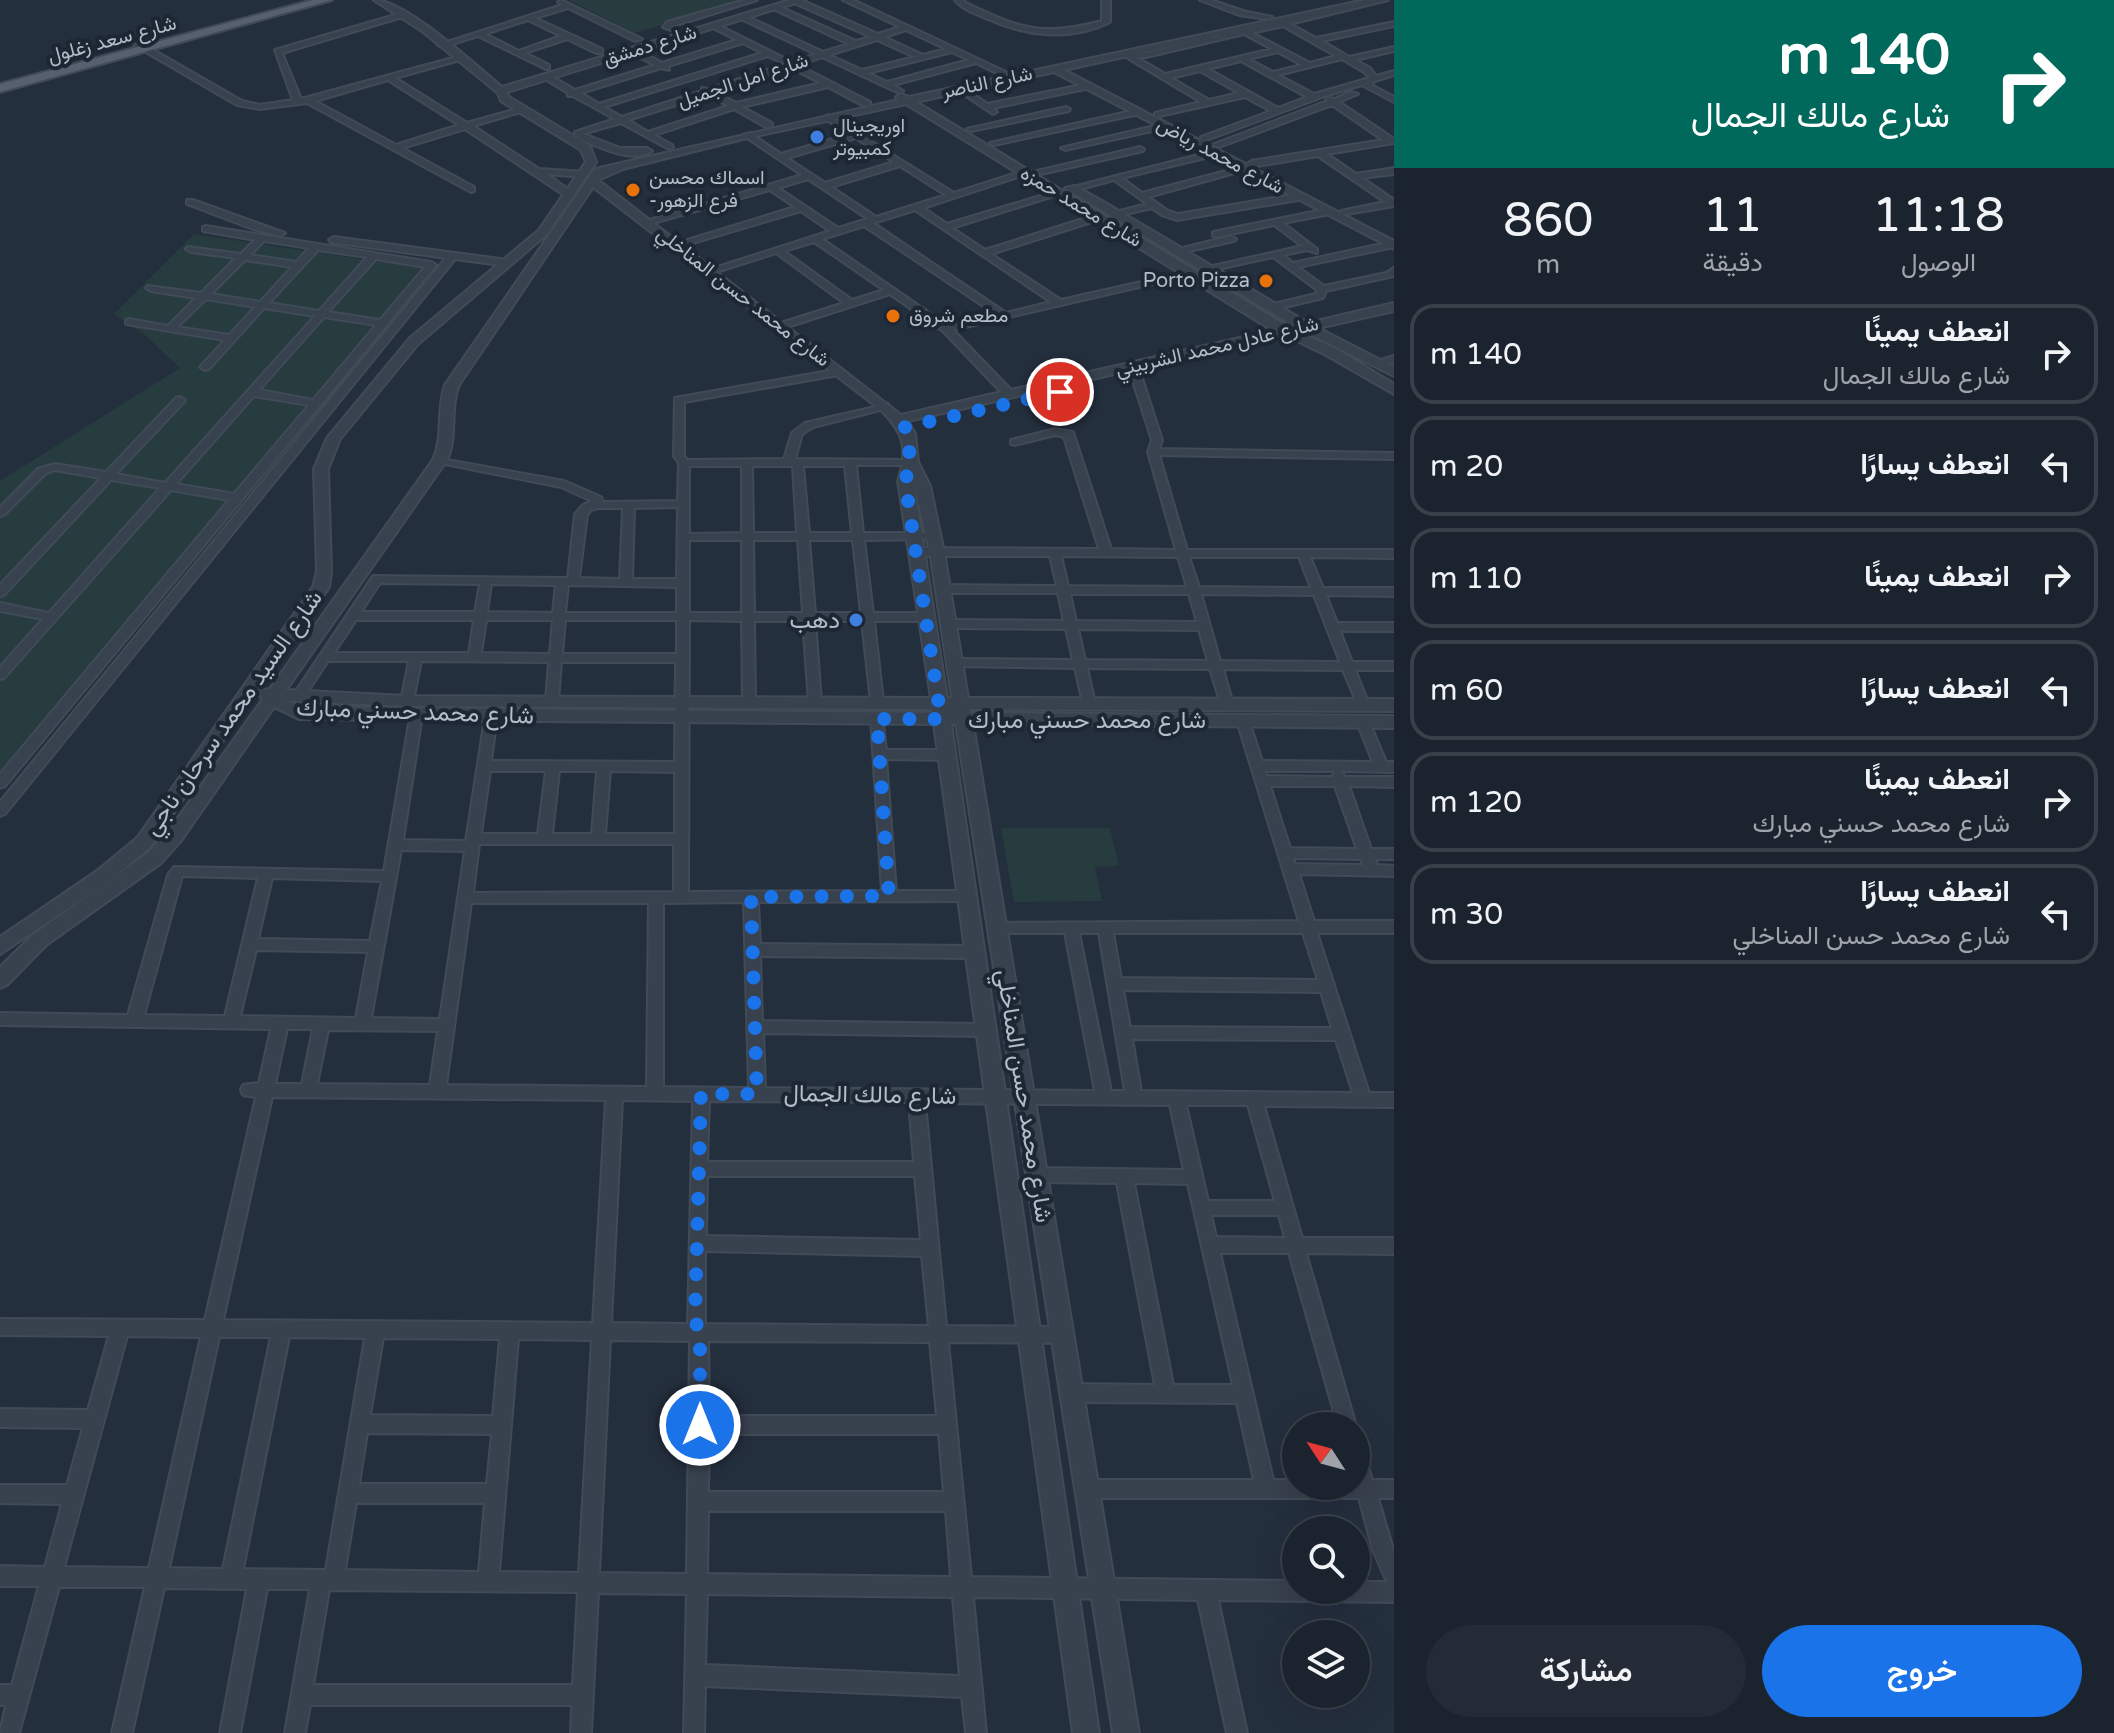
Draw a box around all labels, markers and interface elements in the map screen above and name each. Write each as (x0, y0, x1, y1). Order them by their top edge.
street label: شارع سعد زغلول (45, 11, 179, 70)
street label: شارع دمشق (600, 20, 700, 73)
text: 140 m (1779, 22, 1950, 89)
icon: right (1978, 32, 2082, 136)
street label: شارع امل الجميل (675, 49, 812, 114)
street label: شارع الناصر (938, 62, 1035, 106)
text: شارع مالك الجمال (1691, 94, 1950, 137)
street label: شارع محمد رياض (1152, 112, 1288, 200)
place label: اوريجينال كمبيوتر (832, 114, 905, 161)
marker: اوريجينال كمبيوتر (808, 128, 826, 146)
street label: شارع محمد حمزه (1015, 161, 1146, 254)
place label: اسماك محسن -فرع الزهور (649, 166, 765, 214)
marker: اسماك محسن -فرع الزهور (624, 181, 642, 199)
text: 11 (1703, 187, 1763, 245)
text: 11:18 (1872, 187, 2005, 245)
text: 860 (1503, 192, 1594, 250)
street label: شارع محمد حسن المناخلي (649, 222, 835, 375)
text: دقيقة (1703, 247, 1763, 278)
text: الوصول (1901, 247, 1976, 278)
text: m (1536, 249, 1560, 280)
place label: Porto Pizza (1143, 269, 1250, 293)
marker: Porto Pizza (1257, 272, 1275, 290)
place label: مطعم شروق (909, 304, 1008, 328)
marker: مطعم شروق (884, 307, 902, 325)
street label: شارع عادل محمد الشربيني (1113, 312, 1322, 386)
text: انعطف يمينًا (1864, 313, 2010, 350)
icon: right (2034, 332, 2078, 376)
text: 140 m (1430, 336, 1522, 373)
pin (1026, 358, 1094, 426)
text: شارع مالك الجمال (1823, 360, 2010, 391)
icon: arrive (1038, 370, 1082, 414)
icon: left (2034, 444, 2078, 488)
text: انعطف يسارًا (1860, 446, 2010, 483)
text: 20 m (1430, 448, 1503, 485)
icon: right (2034, 556, 2078, 600)
text: انعطف يمينًا (1864, 558, 2010, 595)
text: 110 m (1430, 560, 1522, 597)
street label: شارع السيد محمد سرحان ناجي (137, 585, 332, 844)
place label: دهب (790, 606, 840, 635)
marker: دهب (847, 611, 865, 629)
icon: left (2034, 668, 2078, 712)
text: انعطف يسارًا (1860, 670, 2010, 707)
text: 60 m (1430, 672, 1503, 709)
street label: شارع محمد حسني مبارك (296, 693, 534, 735)
street label: شارع محمد حسني مبارك (968, 706, 1206, 739)
text: انعطف يمينًا (1864, 761, 2010, 798)
icon: right (2034, 780, 2078, 824)
text: 120 m (1430, 784, 1522, 821)
text: شارع محمد حسني مبارك (1752, 808, 2010, 839)
text: انعطف يسارًا (1860, 873, 2010, 910)
icon: left (2034, 892, 2078, 936)
text: 30 m (1430, 896, 1503, 933)
text: شارع محمد حسن المناخلي (1732, 920, 2010, 951)
street label: شارع محمد حسن المناخلي (986, 967, 1058, 1225)
street label: شارع مالك الجمال (783, 1079, 957, 1112)
position arrow (658, 1383, 742, 1467)
north arrow (1282, 1412, 1370, 1500)
map controls (1282, 1412, 1370, 1708)
button: search (1282, 1516, 1370, 1604)
button: layers (1282, 1620, 1370, 1708)
button: مشاركة (1426, 1625, 1746, 1717)
button: خروج (1762, 1625, 2082, 1717)

